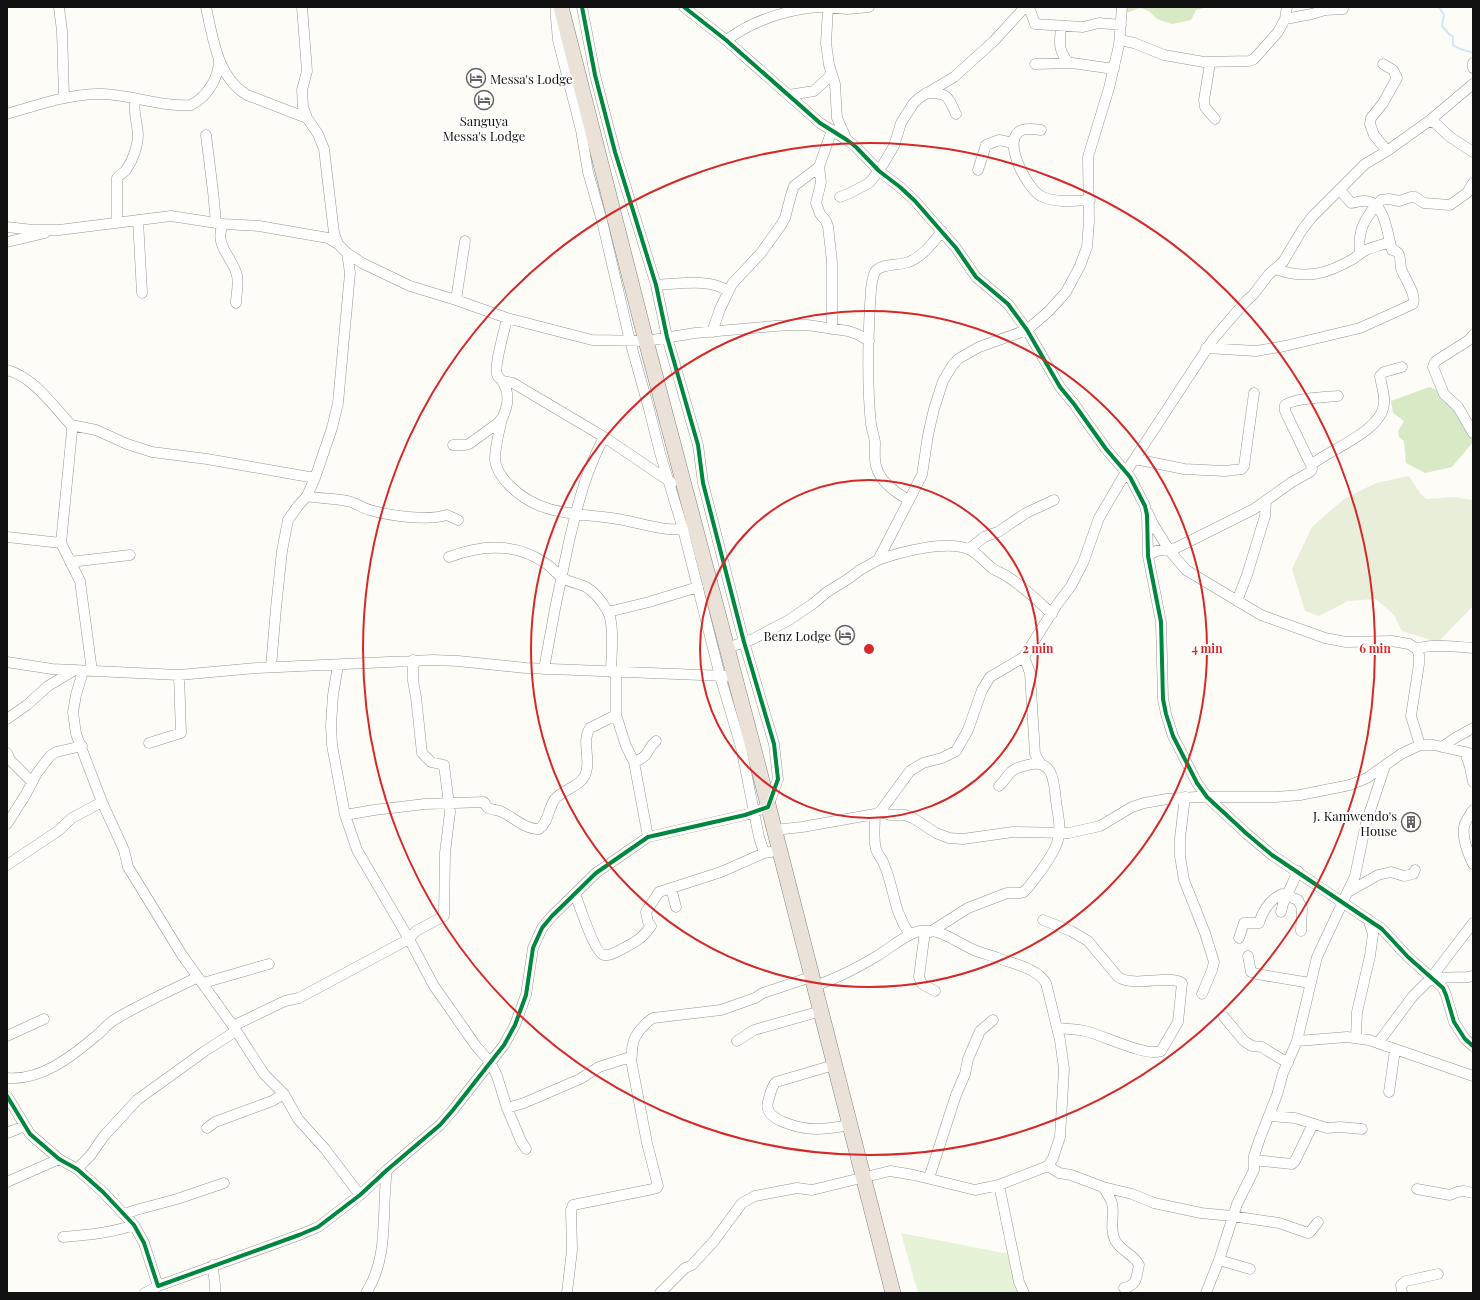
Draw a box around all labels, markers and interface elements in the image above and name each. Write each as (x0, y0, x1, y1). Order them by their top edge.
hotel icon: Messa's Lodge (465, 67, 487, 89)
place label: Messa's Lodge (490, 70, 573, 87)
hotel icon: Sanguya Messa's Lodge (473, 89, 495, 111)
place label: Sanguya Messa's Lodge (443, 112, 526, 144)
hotel icon: Benz Lodge (834, 624, 856, 646)
place label: Benz Lodge (764, 627, 831, 644)
text: 2 min (1023, 640, 1054, 656)
text: 4 min (1191, 640, 1223, 656)
text: 6 min (1359, 640, 1391, 656)
centre of rings (862, 642, 876, 656)
place label: J. Kamwendo's House (1312, 807, 1397, 839)
building icon: J. Kamwendo's House (1400, 811, 1422, 833)

